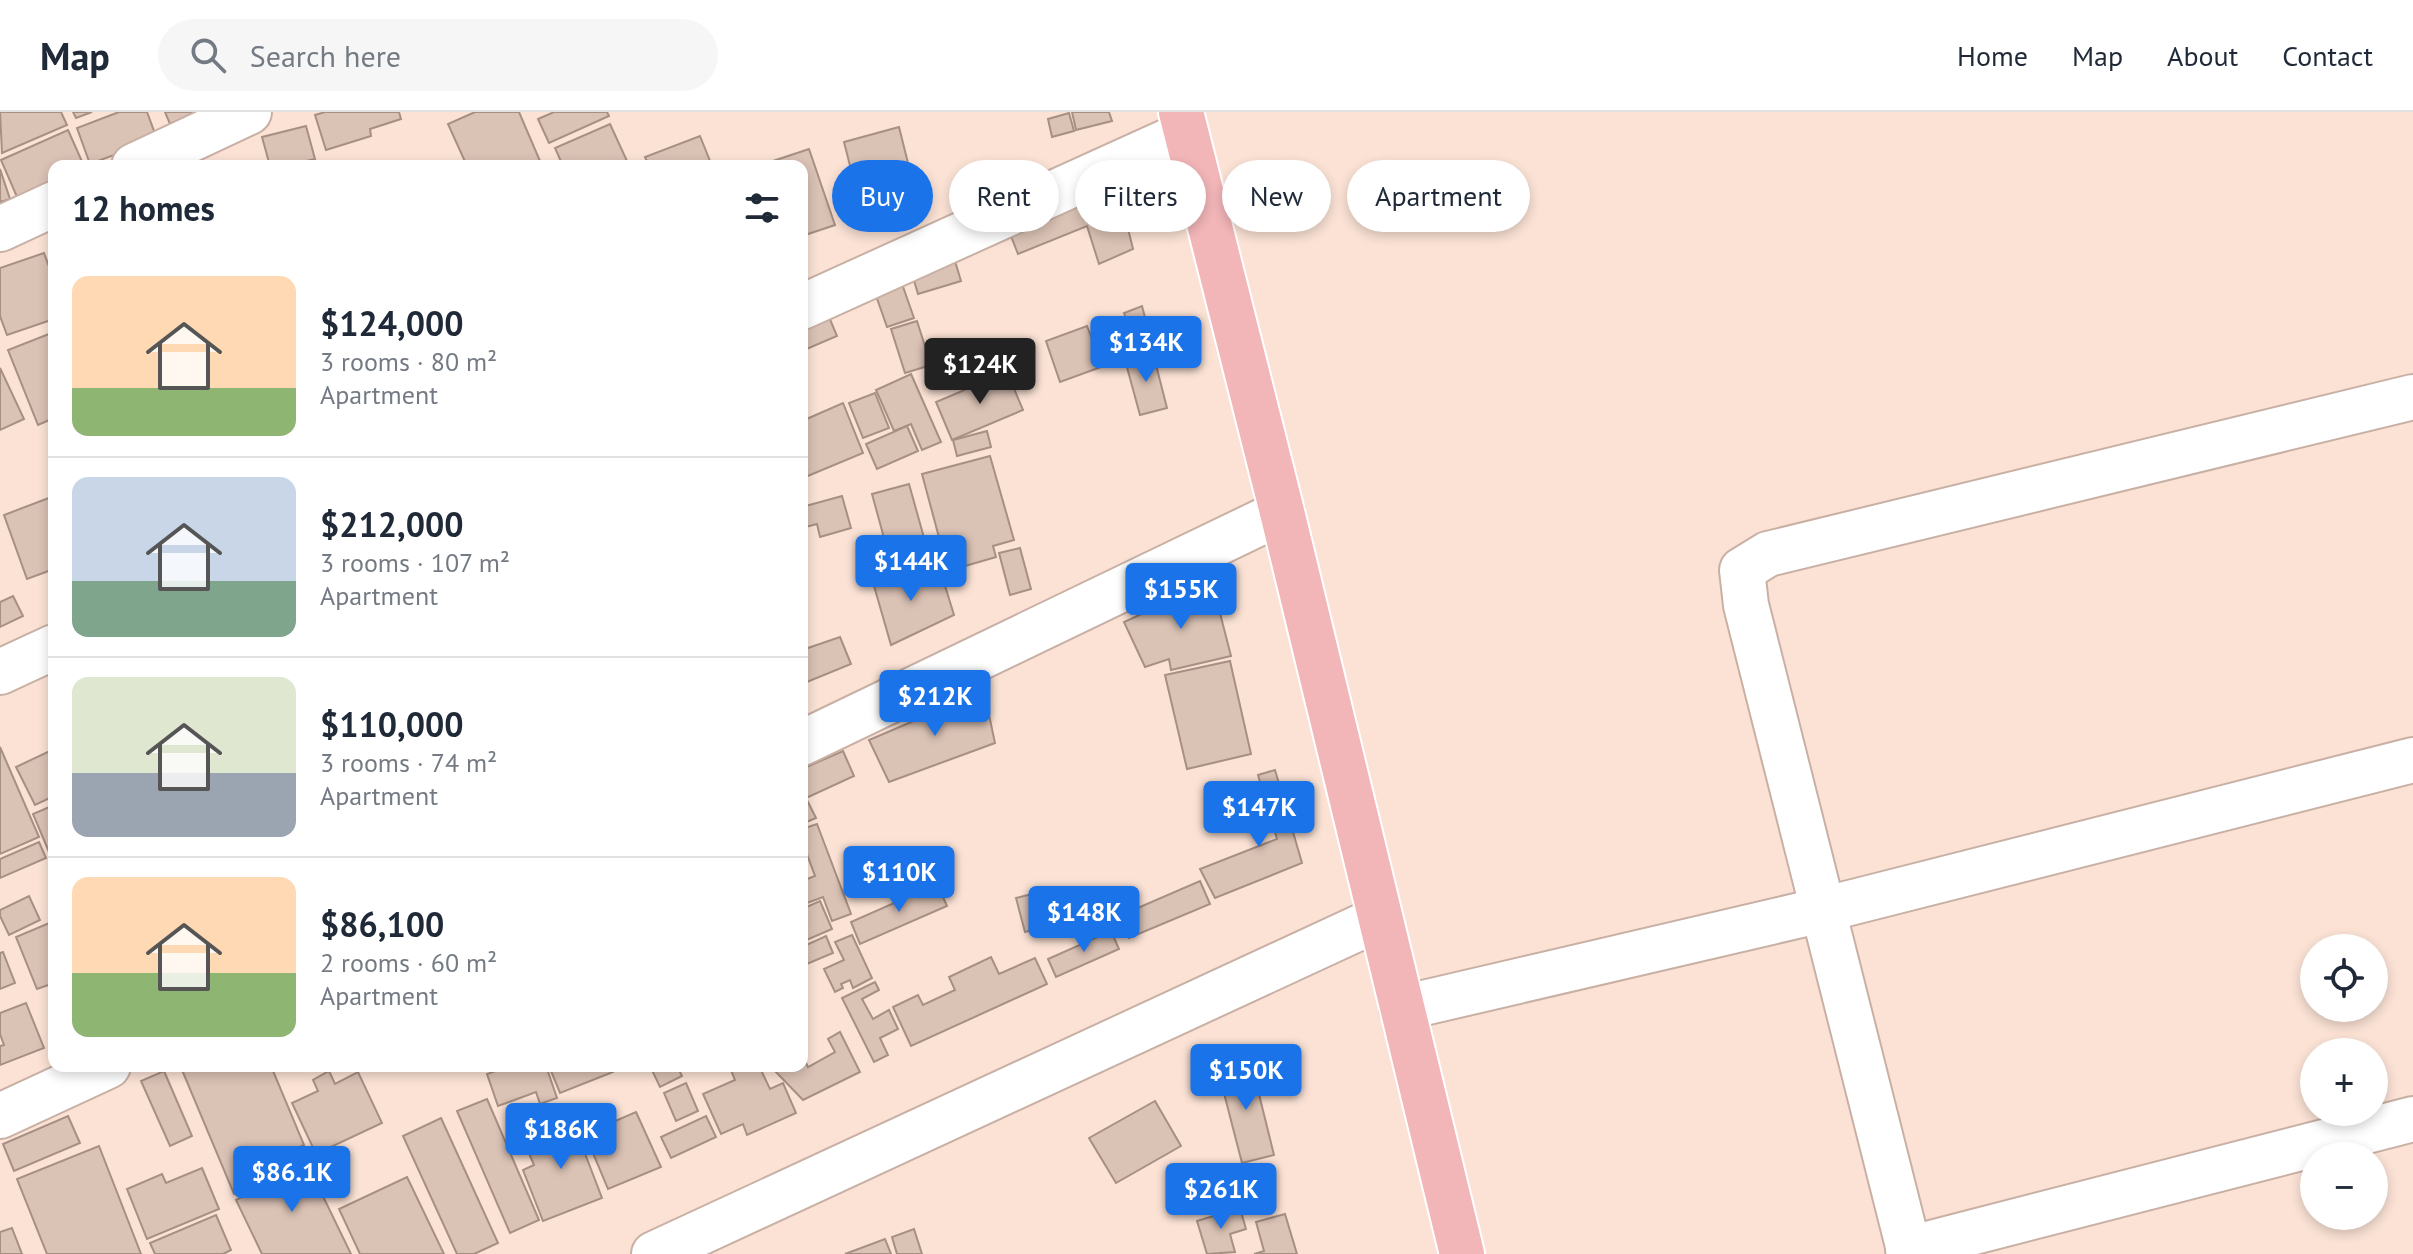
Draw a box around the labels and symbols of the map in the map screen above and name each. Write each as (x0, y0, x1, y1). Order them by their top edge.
pin: $134K (1090, 316, 1202, 384)
pin: $124K (924, 338, 1036, 406)
pin: $144K (855, 535, 967, 603)
pin: $155K (1125, 563, 1237, 631)
pin: $212K (879, 670, 991, 738)
pin: $147K (1203, 781, 1315, 849)
pin: $110K (843, 846, 955, 914)
pin: $148K (1028, 886, 1140, 954)
pin: $150K (1190, 1044, 1302, 1112)
pin: $186K (505, 1103, 617, 1171)
pin: $86.1K (227, 1146, 357, 1214)
pin: $261K (1165, 1163, 1277, 1231)

